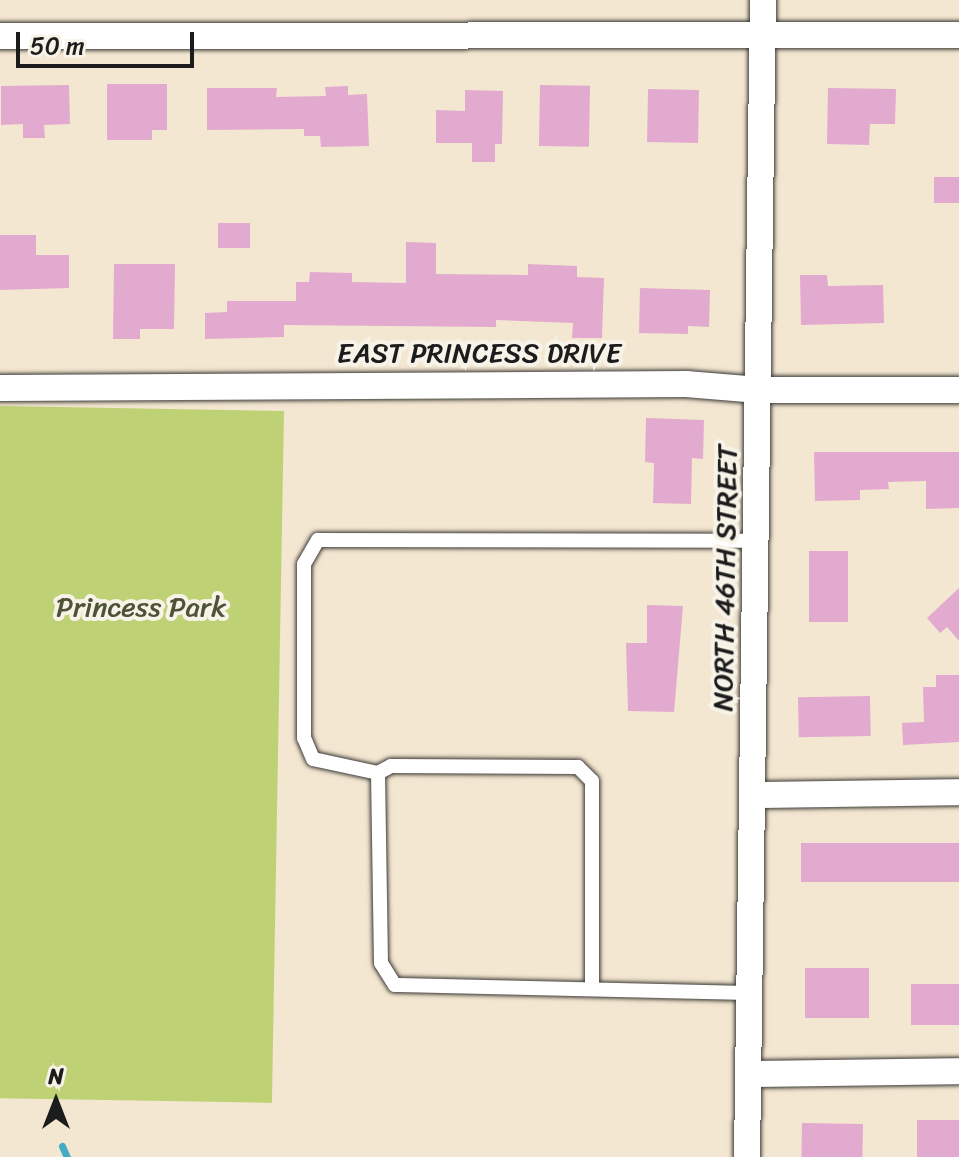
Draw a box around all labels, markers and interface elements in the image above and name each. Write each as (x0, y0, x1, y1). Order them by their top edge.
scale bar (20, 16, 198, 66)
text: 50 m (30, 25, 85, 67)
street label: EAST PRINCESS DRIVE (335, 336, 623, 370)
street label: NORTH 46TH STREET (706, 444, 744, 712)
park label: Princess Park (56, 590, 226, 624)
text: N (48, 1057, 64, 1096)
north arrow (16, 1061, 96, 1141)

